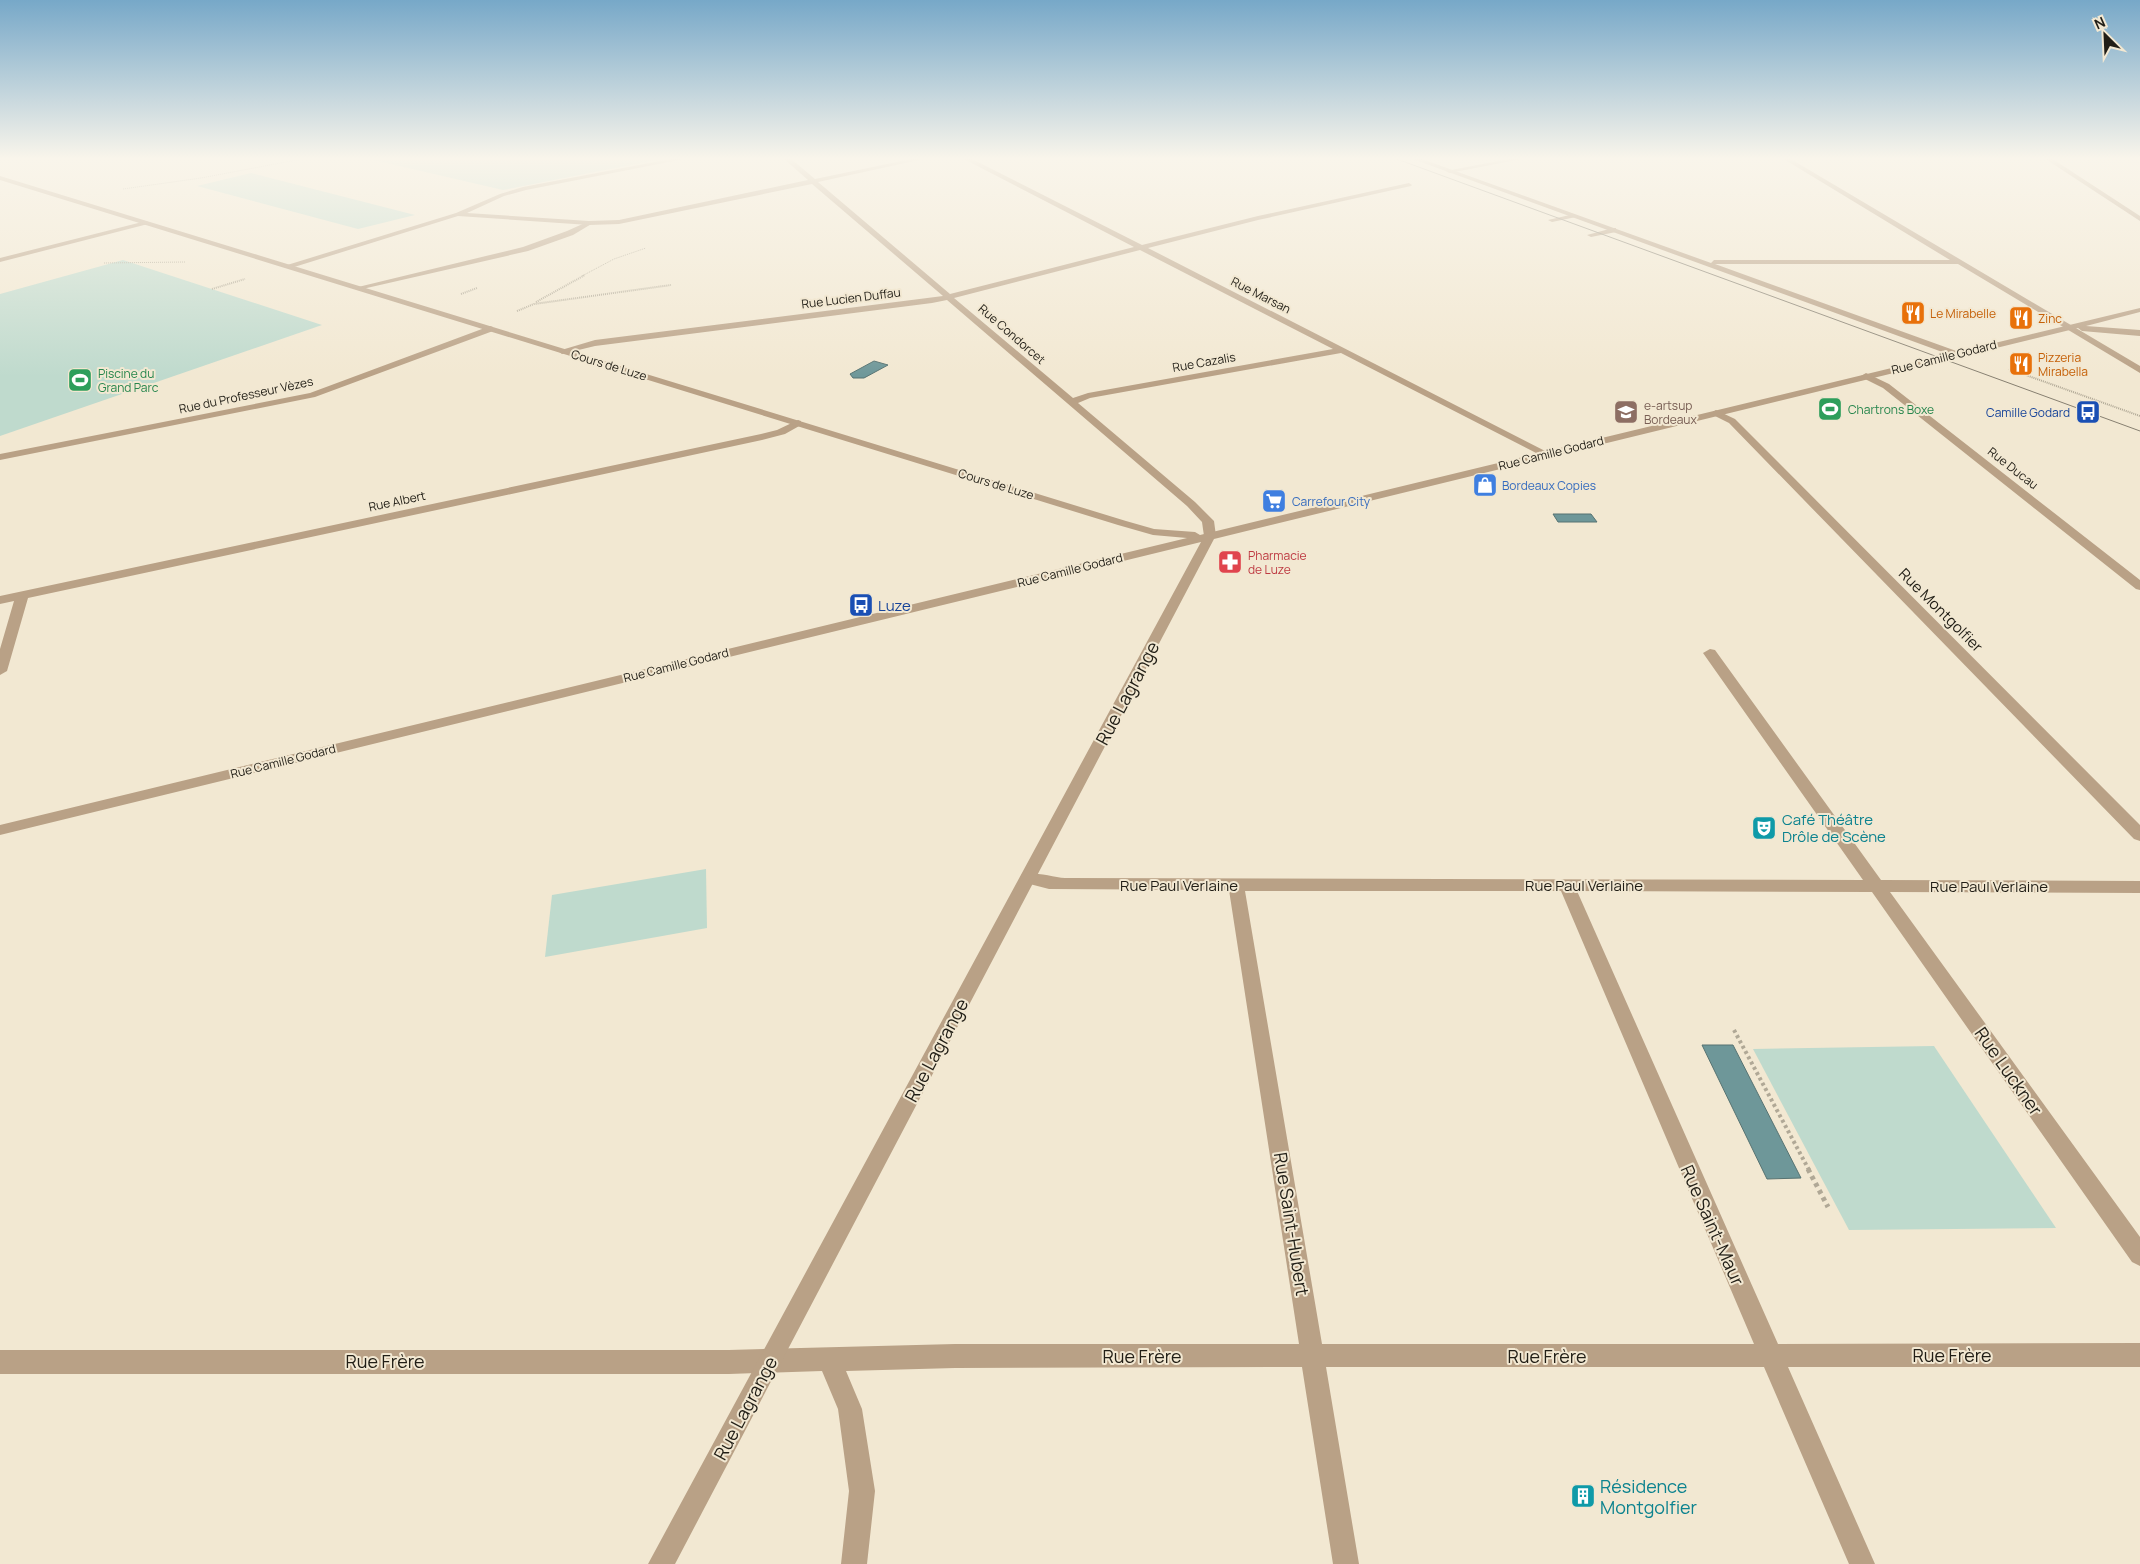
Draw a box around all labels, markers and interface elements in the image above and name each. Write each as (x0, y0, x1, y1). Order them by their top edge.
north arrow (2080, 10, 2130, 60)
text: N (2091, 12, 2108, 33)
street label: Rue Marsan (1228, 273, 1294, 317)
street label: Rue Lucien Duffau (800, 283, 902, 313)
street label: Rue Condorcet (975, 300, 1049, 368)
restaurant icon: Le Mirabelle (1900, 300, 1926, 326)
place label: Le Mirabelle (1930, 305, 1996, 322)
restaurant icon: Zinc (2008, 305, 2034, 331)
place label: Zinc (2038, 310, 2062, 327)
street label: Rue Camille Godard (1890, 336, 1998, 378)
street label: Cours de Luze (569, 345, 649, 385)
street label: Rue Cazalis (1171, 348, 1237, 376)
place label: Pizzeria Mirabella (2038, 349, 2088, 380)
restaurant icon: Pizzeria Mirabella (2008, 351, 2034, 377)
place label: Piscine du Grand Parc (98, 365, 159, 396)
sports icon: Piscine du Grand Parc (67, 367, 93, 393)
street label: Rue du Professeur Vèzes (177, 372, 315, 418)
sports icon: Chartrons Boxe (1817, 396, 1843, 422)
place label: e-artsup Bordeaux (1644, 397, 1697, 428)
school or university icon: e-artsup Bordeaux (1613, 399, 1639, 425)
bus stop icon: Camille Godard (2075, 399, 2101, 425)
place label: Chartrons Boxe (1848, 401, 1934, 418)
place label: Camille Godard (1986, 404, 2070, 421)
street label: Rue Camille Godard (1497, 432, 1605, 474)
street label: Rue Ducau (1984, 443, 2042, 493)
street label: Cours de Luze (956, 464, 1036, 504)
shop icon: Bordeaux Copies (1472, 472, 1498, 498)
place label: Bordeaux Copies (1502, 477, 1596, 494)
street label: Rue Albert (367, 487, 427, 515)
supermarket icon: Carrefour City (1261, 488, 1287, 514)
place label: Carrefour City (1292, 493, 1371, 510)
place label: Pharmacie de Luze (1248, 547, 1307, 578)
street label: Rue Camille Godard (1016, 549, 1124, 591)
pharmacy icon: Pharmacie de Luze (1217, 549, 1243, 575)
street label: Rue Montgolfier (1894, 563, 1988, 657)
bus stop icon: Luze (848, 592, 874, 618)
place label: Luze (878, 595, 911, 616)
street label: Rue Lagrange (1090, 637, 1164, 749)
street label: Rue Camille Godard (622, 644, 730, 686)
street label: Rue Camille Godard (229, 740, 337, 782)
place label: Café Théâtre Drôle de Scène (1782, 809, 1886, 847)
theatre icon: Café Théâtre Drôle de Scène (1751, 815, 1777, 841)
street label: Rue Paul Verlaine (1120, 875, 1238, 896)
street label: Rue Paul Verlaine (1525, 875, 1643, 896)
street label: Rue Paul Verlaine (1930, 876, 2048, 897)
street label: Rue Lagrange (899, 994, 973, 1106)
street label: Rue Luckner (1970, 1022, 2049, 1120)
street label: Rue Saint-Hubert (1269, 1151, 1315, 1297)
street label: Rue Saint-Maur (1676, 1161, 1750, 1289)
street label: Rue Frère (1912, 1343, 1992, 1367)
street label: Rue Frère (1102, 1344, 1182, 1368)
street label: Rue Frère (1507, 1344, 1587, 1368)
street label: Rue Frère (345, 1349, 425, 1373)
street label: Rue Lagrange (708, 1352, 782, 1464)
place label: Résidence Montgolfier (1600, 1474, 1698, 1519)
building icon: Résidence Montgolfier (1570, 1483, 1596, 1509)

